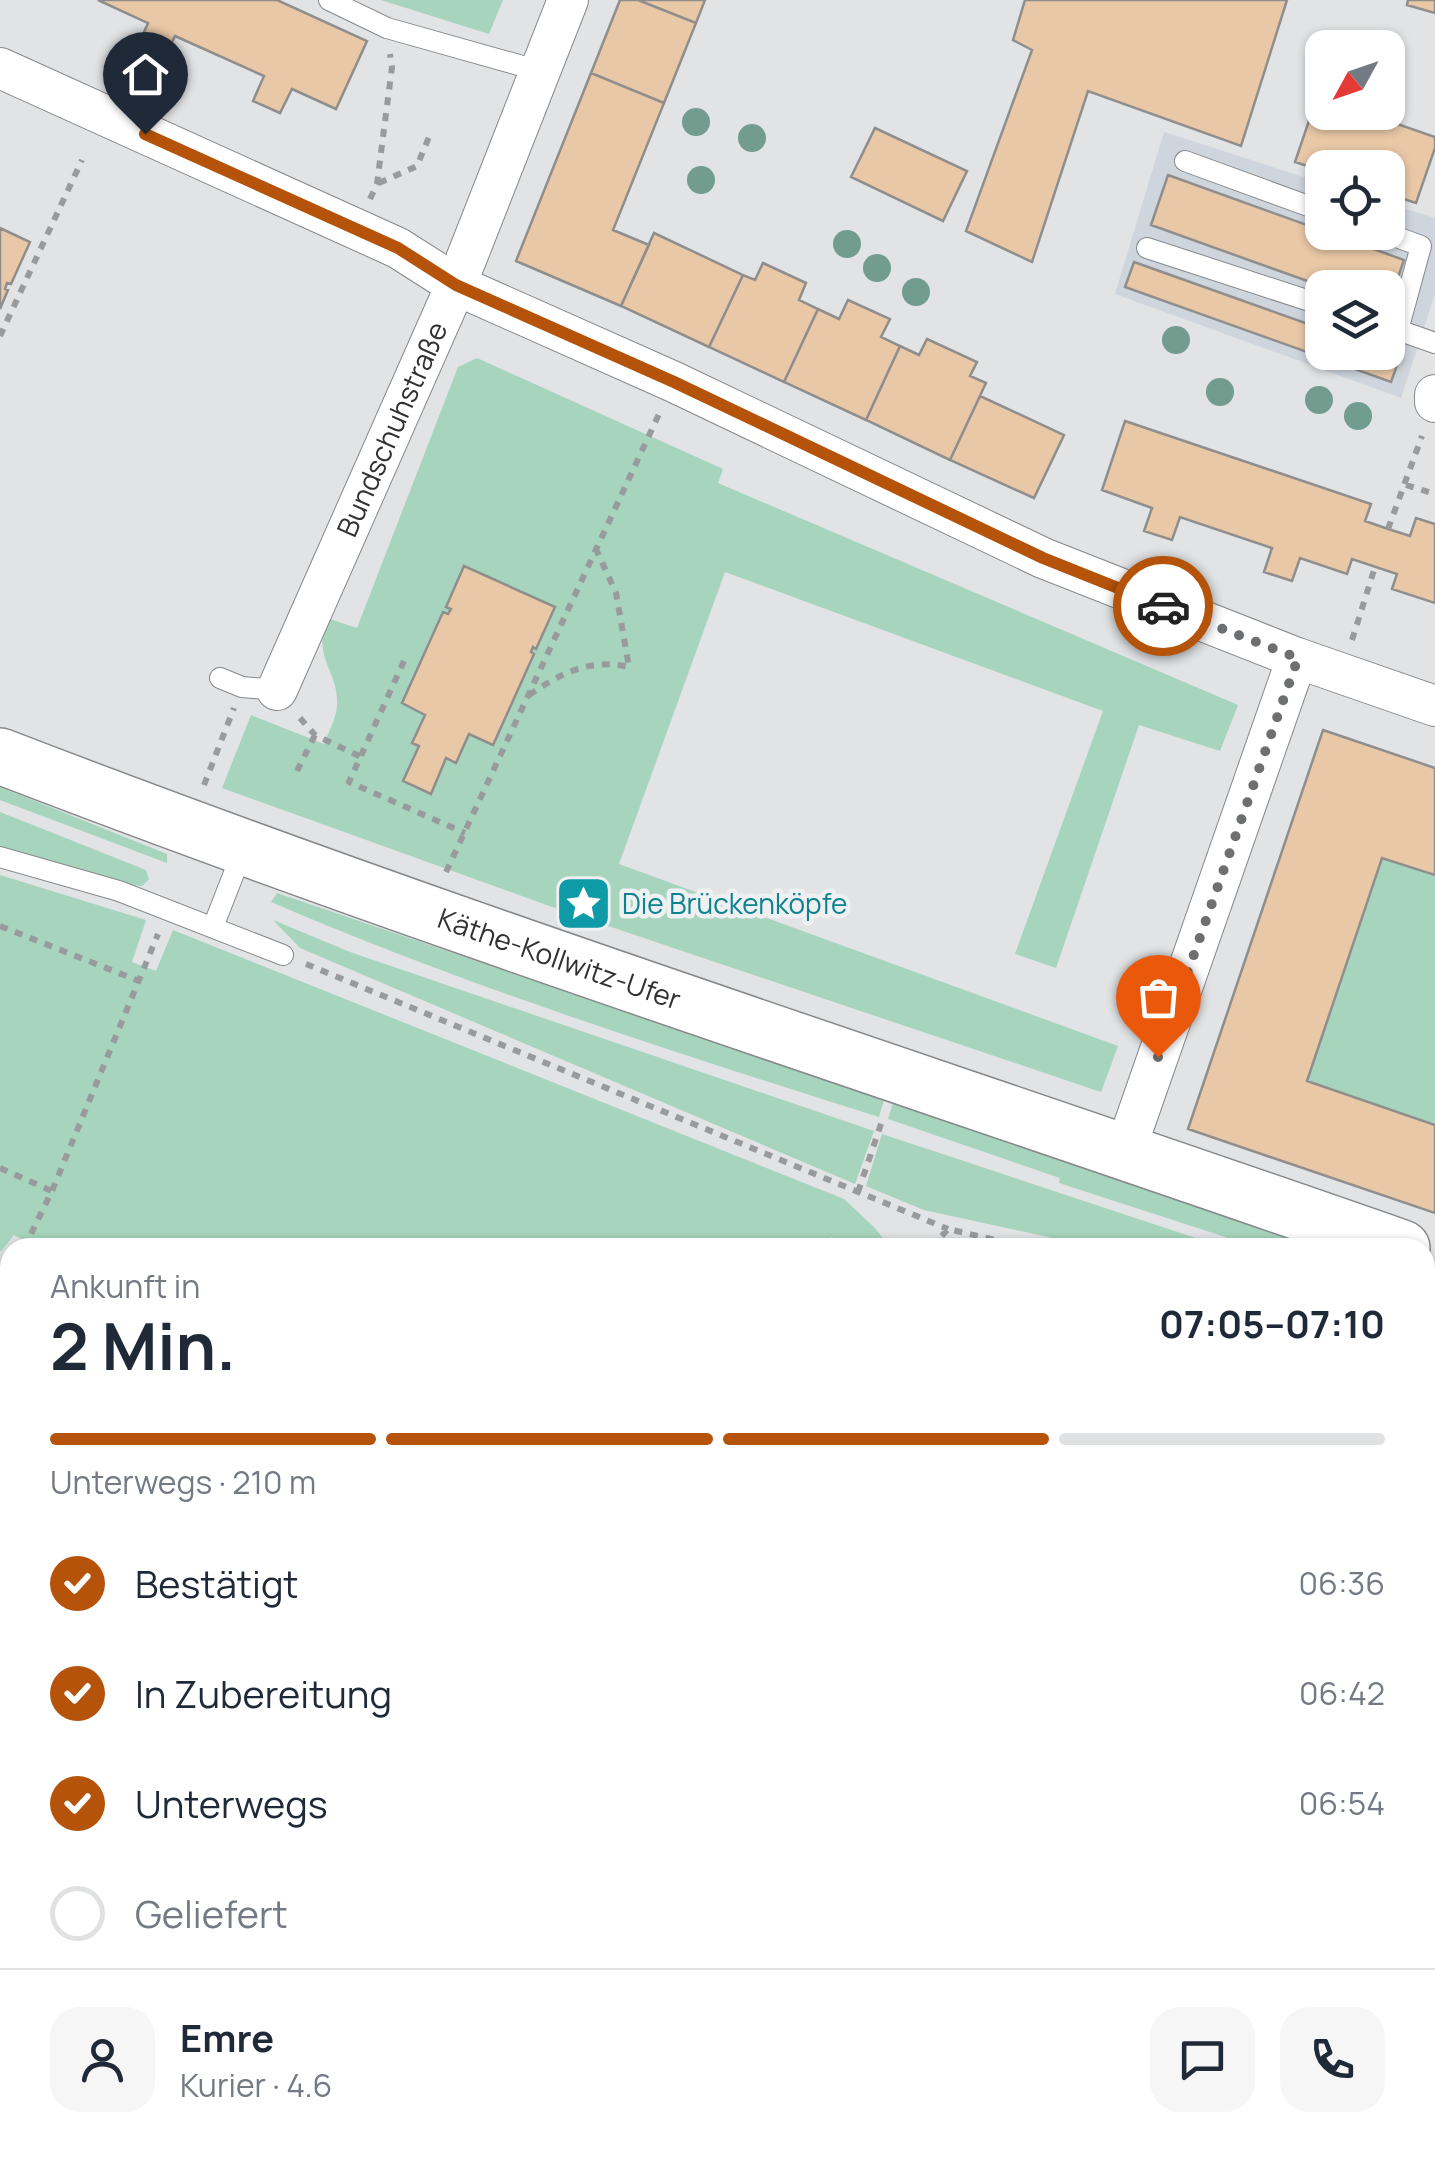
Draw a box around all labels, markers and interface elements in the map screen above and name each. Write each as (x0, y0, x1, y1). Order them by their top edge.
north arrow (1305, 30, 1405, 130)
map controls (1305, 30, 1405, 370)
pin (103, 32, 188, 135)
icon: home (118, 47, 173, 102)
button: locate (1305, 150, 1405, 250)
button: layers (1305, 270, 1405, 370)
street label: Bundschuhstraße (327, 315, 455, 542)
courier (1113, 556, 1213, 656)
icon: car (1136, 579, 1191, 634)
place icon: Die Brückenköpfe (553, 874, 613, 934)
place label: Die Brückenköpfe (622, 884, 847, 922)
street label: Käthe-Kollwitz-Ufer (433, 898, 686, 1018)
pin (1116, 955, 1201, 1058)
icon: bag (1131, 970, 1186, 1025)
text: Ankunft in (50, 1264, 200, 1308)
text: 07:05–07:10 (1159, 1297, 1385, 1349)
text: 2 Min. (50, 1301, 236, 1390)
text: Unterwegs · 210 m (50, 1460, 316, 1504)
icon: check (50, 1556, 105, 1611)
text: Bestätigt (135, 1557, 299, 1609)
text: 06:36 (1299, 1561, 1385, 1605)
icon: check (50, 1666, 105, 1721)
text: In Zubereitung (135, 1667, 392, 1719)
text: 06:42 (1299, 1671, 1385, 1715)
icon: check (50, 1776, 105, 1831)
text: Unterwegs (135, 1777, 328, 1829)
text: 06:54 (1299, 1781, 1385, 1825)
text: Geliefert (135, 1887, 288, 1939)
button: person (50, 2007, 155, 2112)
button: chat (1150, 2007, 1255, 2112)
button: phone (1280, 2007, 1385, 2112)
text: Emre (180, 2011, 274, 2063)
text: Kurier · 4.6 (180, 2063, 332, 2107)

